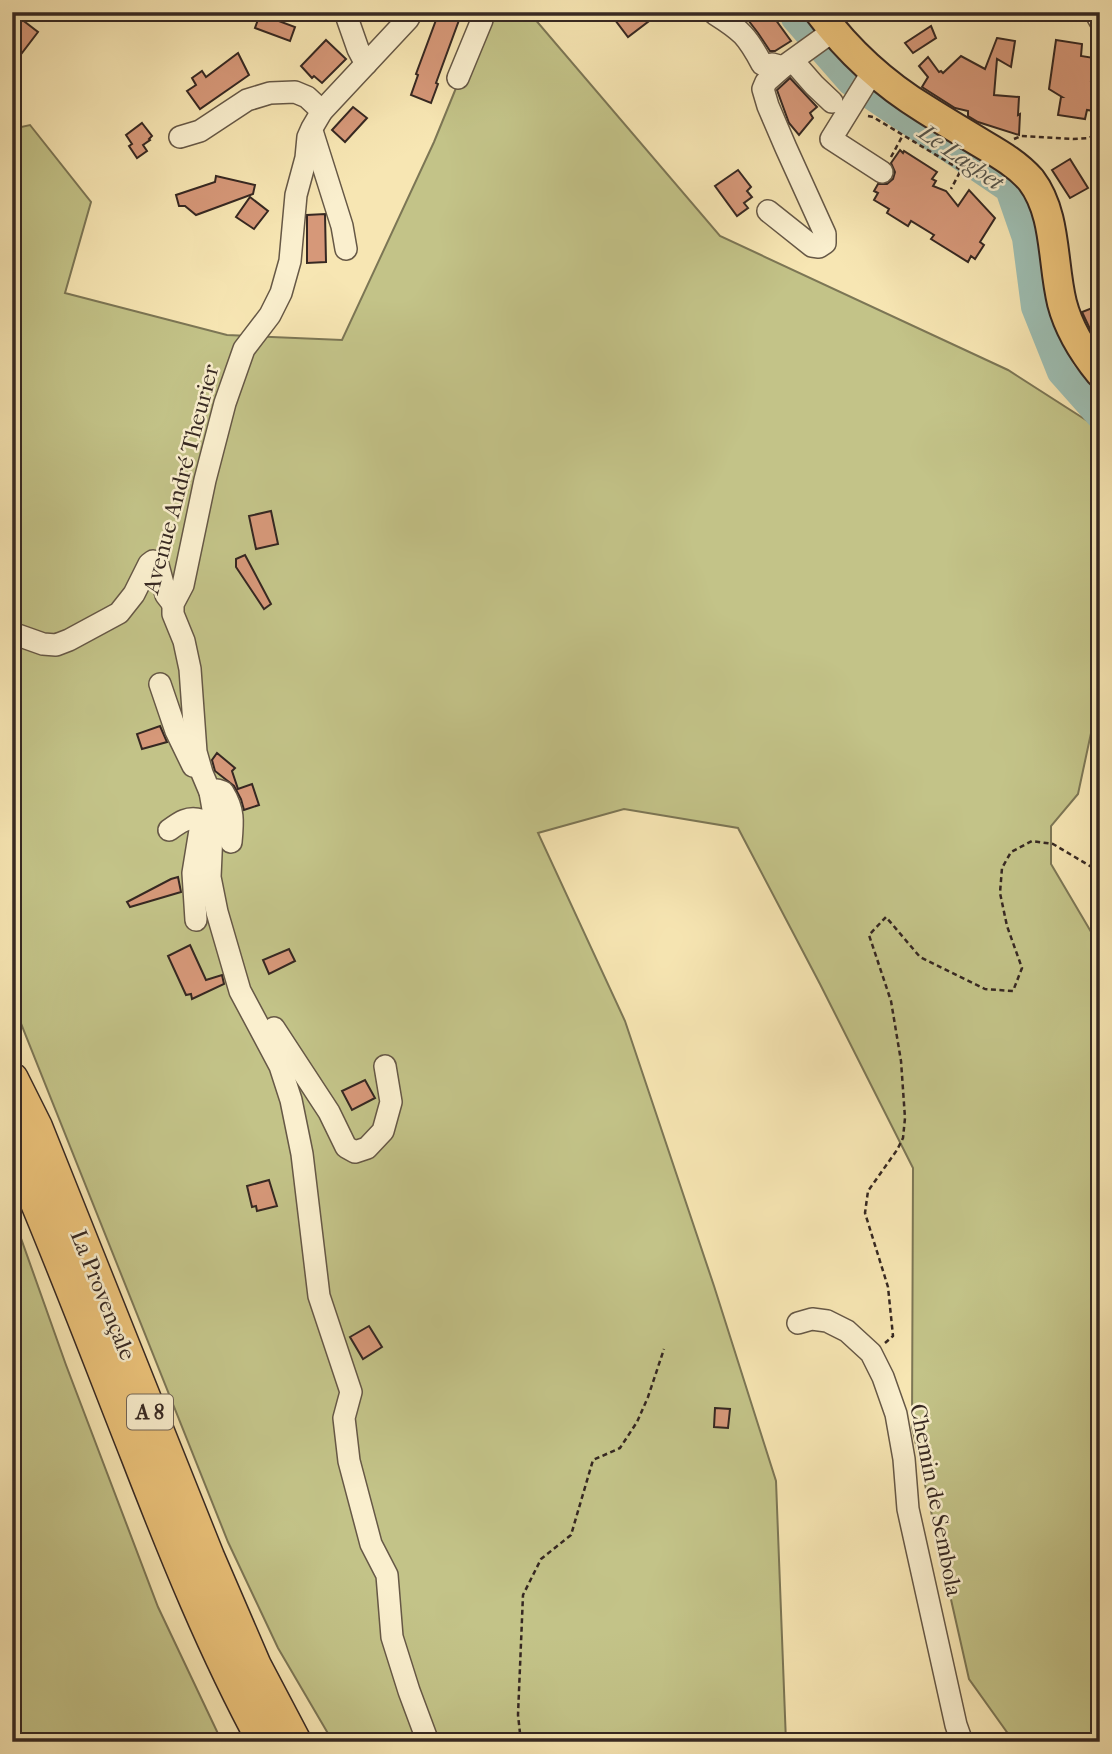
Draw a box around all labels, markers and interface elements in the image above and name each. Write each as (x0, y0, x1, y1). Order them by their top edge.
water label: Le Laghet (912, 117, 1010, 197)
street label: Avenue André Theurier (137, 361, 225, 598)
street label: La Provençale (65, 1226, 141, 1364)
road number: A 8 (127, 1394, 173, 1430)
street label: Chemin de Sembola (904, 1401, 968, 1599)

